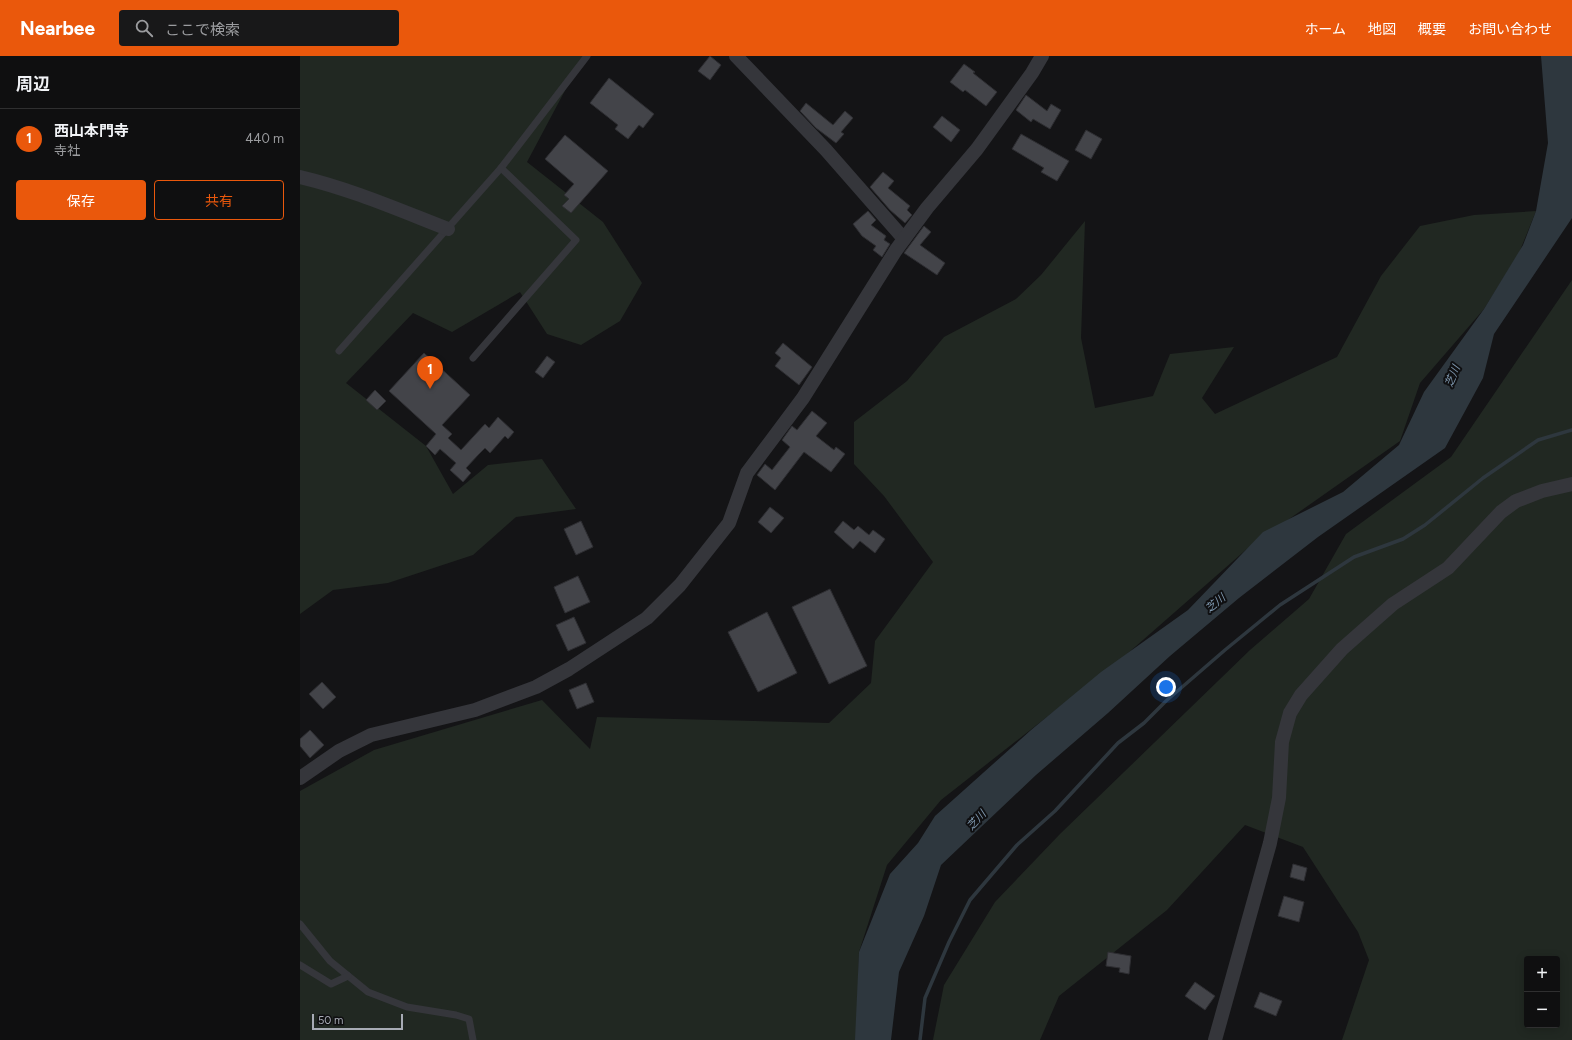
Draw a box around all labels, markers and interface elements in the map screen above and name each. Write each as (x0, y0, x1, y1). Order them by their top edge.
search box (119, 10, 399, 46)
text: Nearbee (20, 17, 95, 40)
icon: search (133, 17, 155, 39)
text: ここで検索 (165, 21, 240, 39)
text: ホーム (1304, 21, 1346, 38)
text: 地図 (1368, 21, 1396, 38)
text: 概要 (1418, 21, 1446, 38)
text: お問い合わせ (1468, 21, 1552, 38)
text: 周辺 (16, 74, 50, 94)
text: 西山本門寺 (54, 122, 129, 140)
text: 1 (26, 131, 32, 146)
text: 440 m (245, 131, 284, 146)
text: 寺社 (54, 143, 80, 158)
button: 保存 (16, 180, 146, 220)
button: 共有 (154, 180, 284, 220)
pin: 1 (417, 356, 443, 389)
water label: 芝川 (1442, 363, 1463, 389)
water label: 芝川 (1203, 591, 1229, 615)
your location (1156, 677, 1176, 697)
water label: 芝川 (964, 807, 989, 833)
map controls (1524, 956, 1560, 1028)
button: + (1524, 956, 1560, 992)
button: − (1524, 992, 1560, 1028)
scale bar (312, 1012, 403, 1031)
text: 50 m (318, 1014, 343, 1027)

